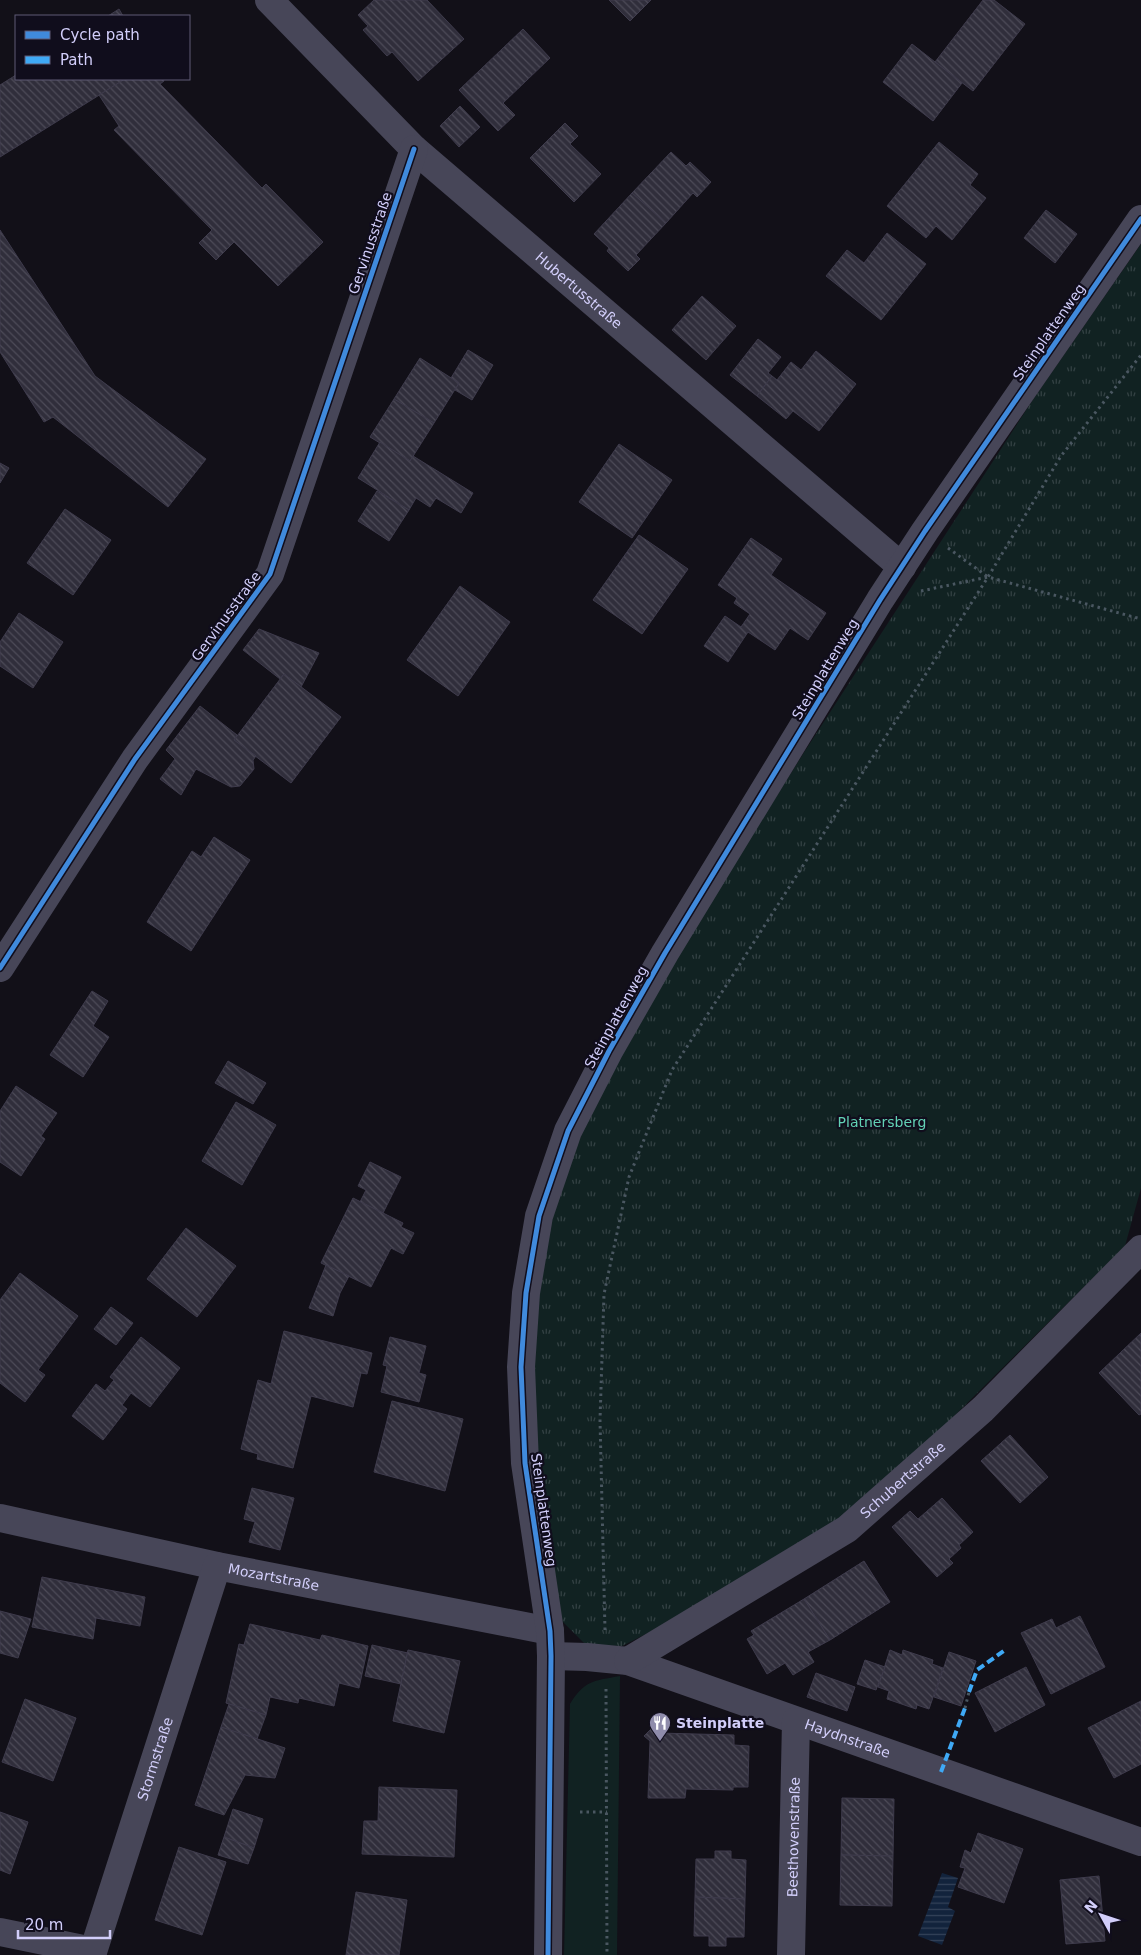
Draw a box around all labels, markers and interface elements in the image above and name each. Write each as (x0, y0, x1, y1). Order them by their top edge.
legend (15, 15, 190, 80)
text: Cycle path (60, 26, 140, 44)
text: Path (60, 51, 93, 69)
street label: Gervinusstraße (345, 190, 395, 296)
street label: Hubertusstraße (532, 249, 625, 332)
street label: Steinplattenweg (1010, 281, 1088, 383)
street label: Gervinusstraße (188, 568, 264, 664)
street label: Steinplattenweg (789, 616, 861, 722)
street label: Steinplattenweg (581, 963, 651, 1071)
park label: Platnersberg (838, 1114, 926, 1130)
street label: Schubertstraße (857, 1438, 948, 1521)
street label: Steinplattenweg (528, 1452, 560, 1568)
street label: Mozartstraße (227, 1560, 321, 1594)
restaurant icon: Steinplatte (648, 1711, 672, 1742)
street label: Stormstraße (134, 1715, 176, 1803)
place label: Steinplatte (676, 1715, 764, 1731)
street label: Haydnstraße (803, 1716, 893, 1761)
street label: Beethovenstraße (784, 1777, 803, 1897)
north arrow (1076, 1890, 1126, 1940)
text: N (1081, 1897, 1101, 1916)
scale bar (18, 1908, 110, 1940)
text: 20 m (25, 1916, 63, 1934)

